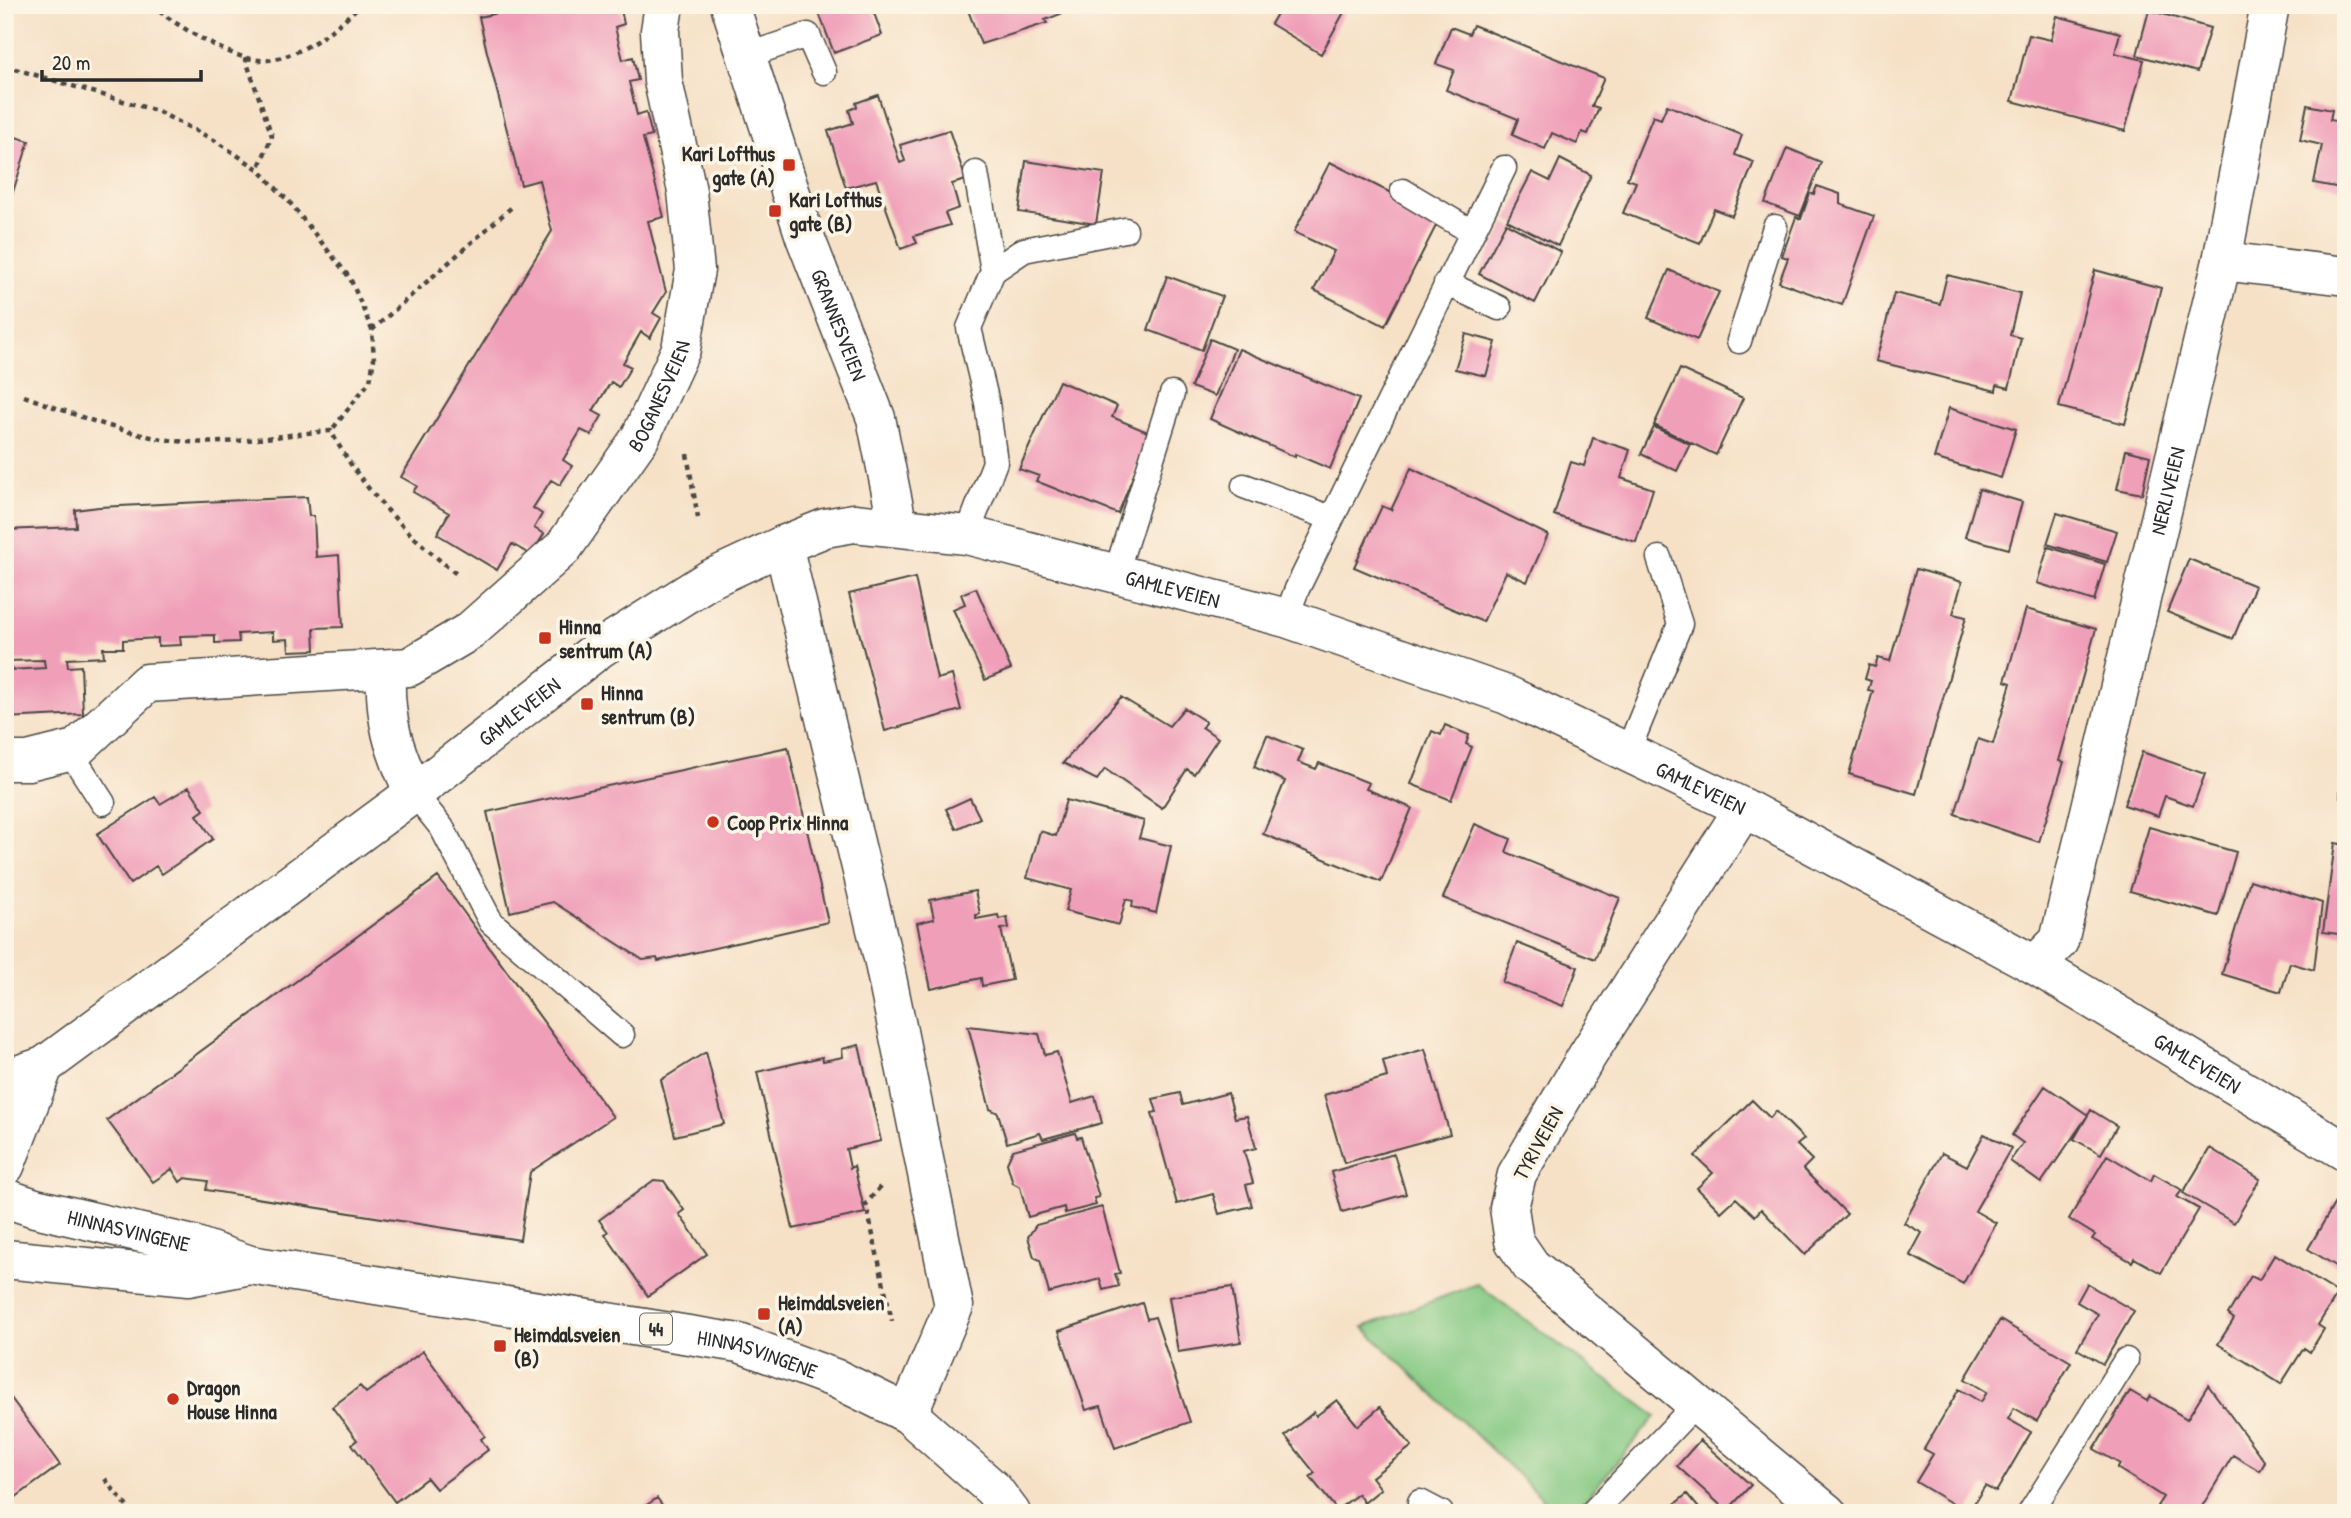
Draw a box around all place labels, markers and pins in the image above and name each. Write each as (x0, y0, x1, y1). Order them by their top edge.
place label: Kari Lofthus gate (A) (682, 139, 775, 193)
marker: Kari Lofthus gate (A) (781, 157, 797, 173)
place label: Kari Lofthus gate (B) (789, 185, 882, 239)
marker: Kari Lofthus gate (B) (767, 203, 783, 219)
place label: Hinna sentrum (A) (559, 612, 653, 665)
marker: Hinna sentrum (A) (537, 630, 553, 646)
place label: Hinna sentrum (B) (601, 678, 695, 731)
marker: Hinna sentrum (B) (579, 696, 595, 712)
place label: Coop Prix Hinna (727, 808, 849, 838)
marker: Coop Prix Hinna (705, 814, 721, 830)
place label: Heimdalsveien (A) (778, 1288, 885, 1341)
marker: Heimdalsveien (A) (756, 1306, 772, 1322)
place label: Heimdalsveien (B) (514, 1320, 621, 1373)
marker: Heimdalsveien (B) (492, 1338, 508, 1354)
place label: Dragon House Hinna (187, 1373, 277, 1426)
marker: Dragon House Hinna (165, 1391, 181, 1407)

